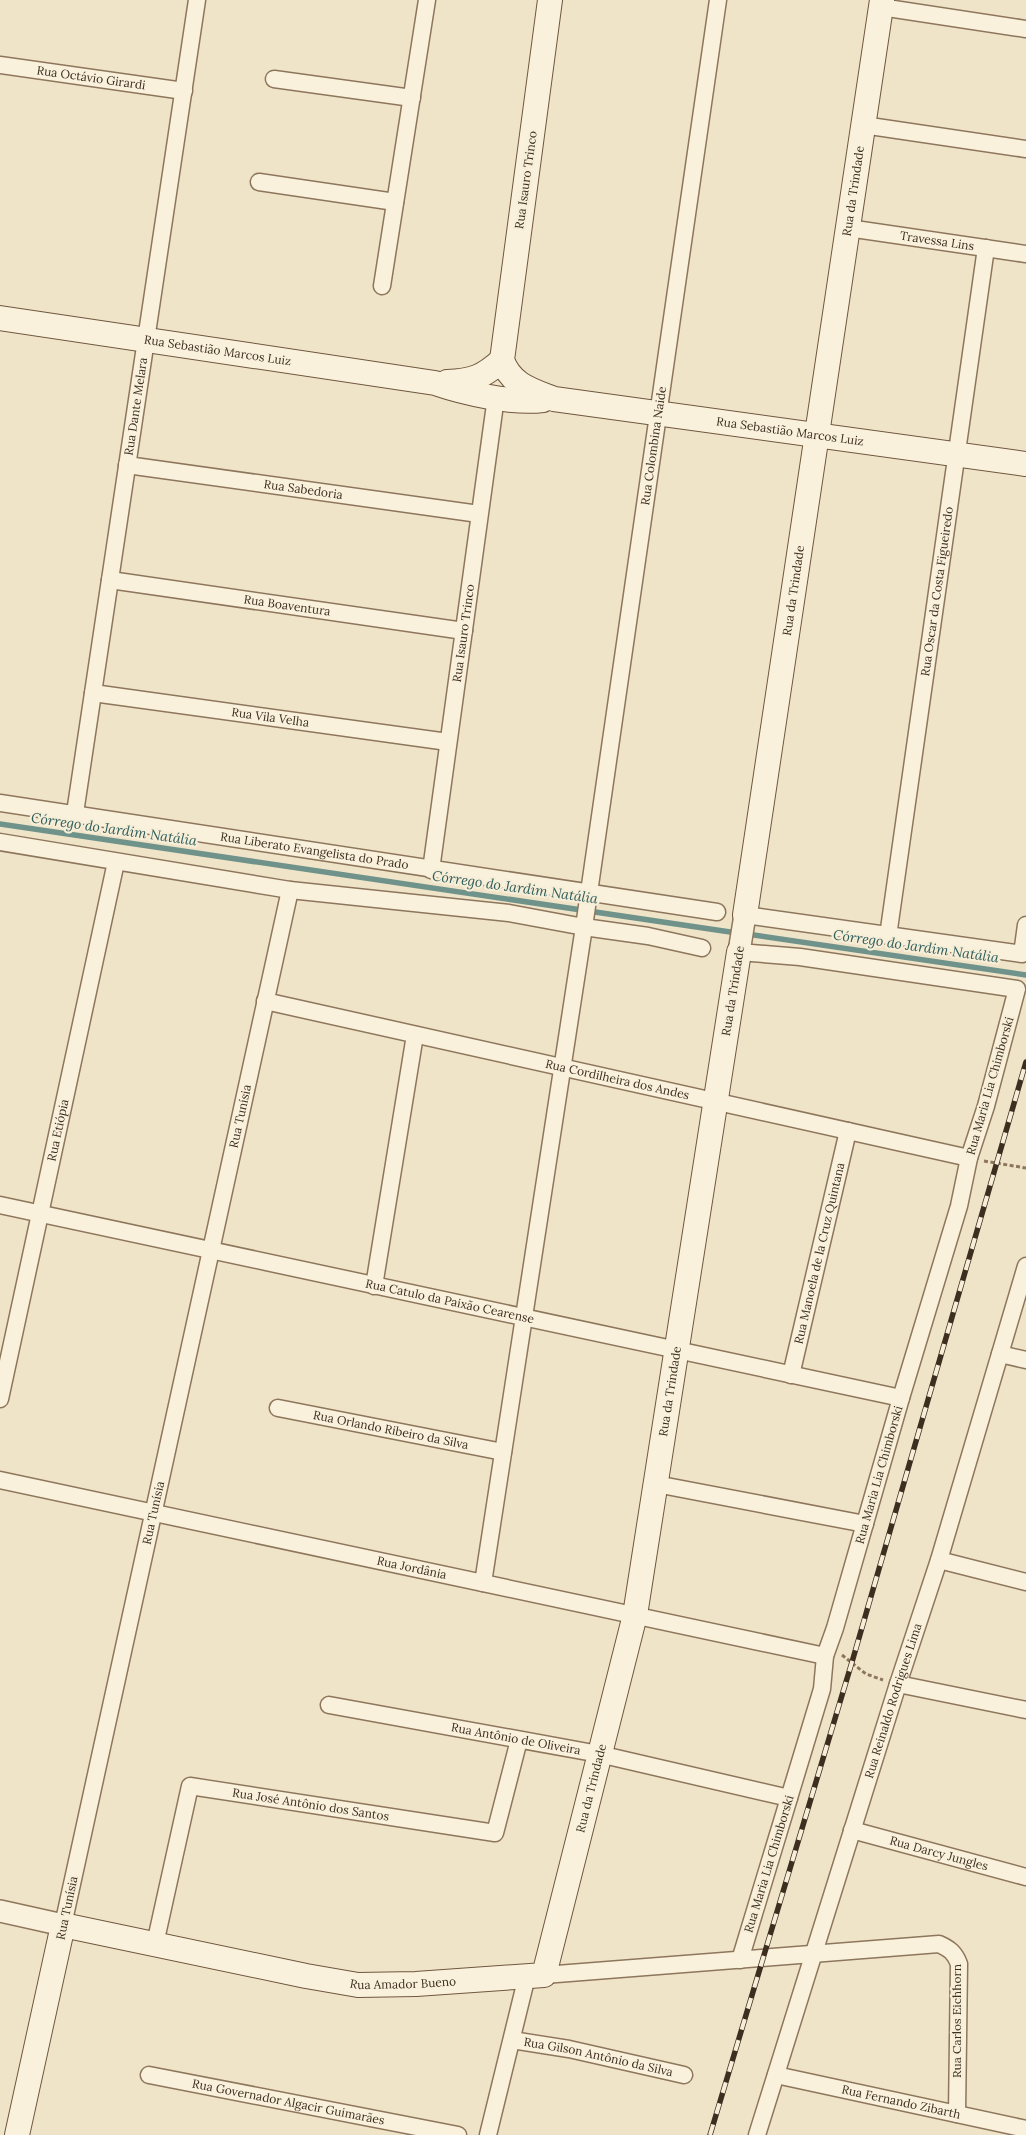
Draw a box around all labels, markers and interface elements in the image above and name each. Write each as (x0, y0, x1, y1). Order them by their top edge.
street label: Rua Octávio Girardi (36, 62, 147, 92)
street label: Rua Isauro Trinco (511, 130, 540, 230)
street label: Rua da Trindade (839, 144, 867, 237)
street label: Travessa Lins (899, 228, 976, 253)
street label: Rua Sebastião Marcos Luiz (143, 332, 292, 368)
street label: Rua Dante Melara (121, 356, 150, 457)
street label: Rua Colombina Naide (637, 385, 669, 506)
street label: Rua Sebastião Marcos Luiz (715, 413, 865, 449)
street label: Rua Sabedoria (263, 476, 344, 502)
street label: Rua Oscar da Costa Figueiredo (917, 506, 956, 677)
street label: Rua da Trindade (779, 544, 807, 637)
street label: Rua Isauro Trinco (449, 583, 477, 683)
street label: Rua Boaventura (243, 591, 332, 619)
street label: Rua Vila Velha (231, 704, 310, 730)
water label: Córrego do Jardim Natália (30, 808, 198, 850)
street label: Rua Liberato Evangelista do Prado (219, 829, 410, 872)
water label: Córrego do Jardim Natália (431, 866, 599, 908)
water label: Córrego do Jardim Natália (832, 925, 1000, 967)
street label: Rua da Trindade (718, 944, 747, 1037)
street label: Rua Maria Lia Chimborski (963, 1015, 1016, 1157)
street label: Rua Cordilheira dos Andes (544, 1056, 691, 1103)
street label: Rua Tunísia (226, 1083, 254, 1149)
street label: Rua Etiópia (44, 1098, 72, 1163)
street label: Rua Manoela de la Cruz Quintana (790, 1161, 847, 1345)
street label: Rua Catulo da Paixão Cearense (364, 1276, 536, 1326)
street label: Rua da Trindade (655, 1345, 684, 1438)
street label: Rua Maria Lia Chimborski (852, 1404, 905, 1546)
street label: Rua Orlando Ribeiro da Silva (312, 1407, 470, 1452)
street label: Rua Tunísia (139, 1480, 167, 1546)
street label: Rua Jordânia (376, 1553, 448, 1582)
street label: Rua Reinaldo Rodrigues Lima (861, 1621, 925, 1780)
street label: Rua Antônio de Oliveira (450, 1719, 582, 1758)
street label: Rua da Trindade (572, 1742, 609, 1834)
street label: Rua José Antônio dos Santos (231, 1785, 391, 1824)
street label: Rua Maria Lia Chimborski (740, 1793, 797, 1934)
street label: Rua Darcy Jungles (888, 1833, 990, 1874)
street label: Rua Tunísia (52, 1875, 81, 1941)
street label: Rua Carlos Eichhorn (949, 1964, 964, 2078)
street label: Rua Amador Bueno (349, 1973, 457, 1992)
street label: Rua Gilson Antônio da Silva (523, 2034, 675, 2079)
street label: Rua Governador Algacir Guimarães (191, 2076, 386, 2128)
street label: Rua Fernando Zibarth (840, 2081, 962, 2122)

